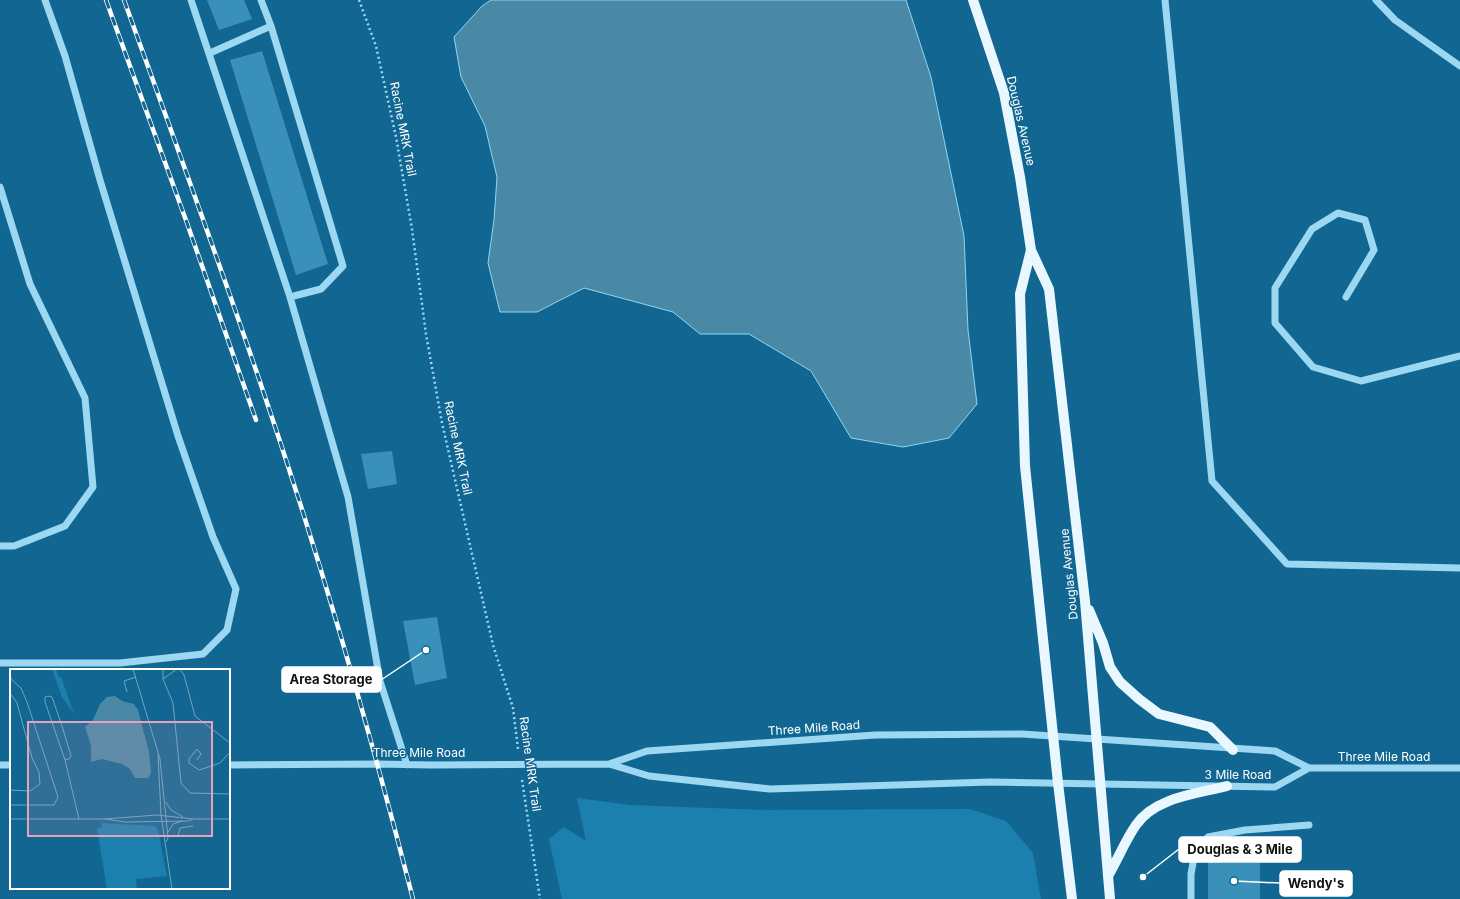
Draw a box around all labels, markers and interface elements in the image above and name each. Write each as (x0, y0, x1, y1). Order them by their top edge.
street label: Douglas Avenue (1004, 74, 1039, 167)
street label: Racine MRK Trail (387, 80, 420, 177)
street label: Racine MRK Trail (441, 400, 476, 496)
street label: Douglas Avenue (1056, 528, 1081, 620)
callout: Area Storage (282, 667, 381, 692)
inset map (10, 669, 230, 889)
text: Area Storage (290, 671, 373, 687)
street label: Racine MRK Trail (516, 715, 545, 812)
street label: Three Mile Road (767, 717, 861, 738)
street label: Three Mile Road (373, 745, 465, 760)
street label: Three Mile Road (1338, 749, 1430, 764)
street label: 3 Mile Road (1205, 767, 1271, 782)
callout: Douglas & 3 Mile (1179, 837, 1301, 862)
text: Douglas & 3 Mile (1187, 841, 1293, 857)
callout: Wendy's (1280, 871, 1352, 896)
text: Wendy's (1288, 875, 1344, 891)

